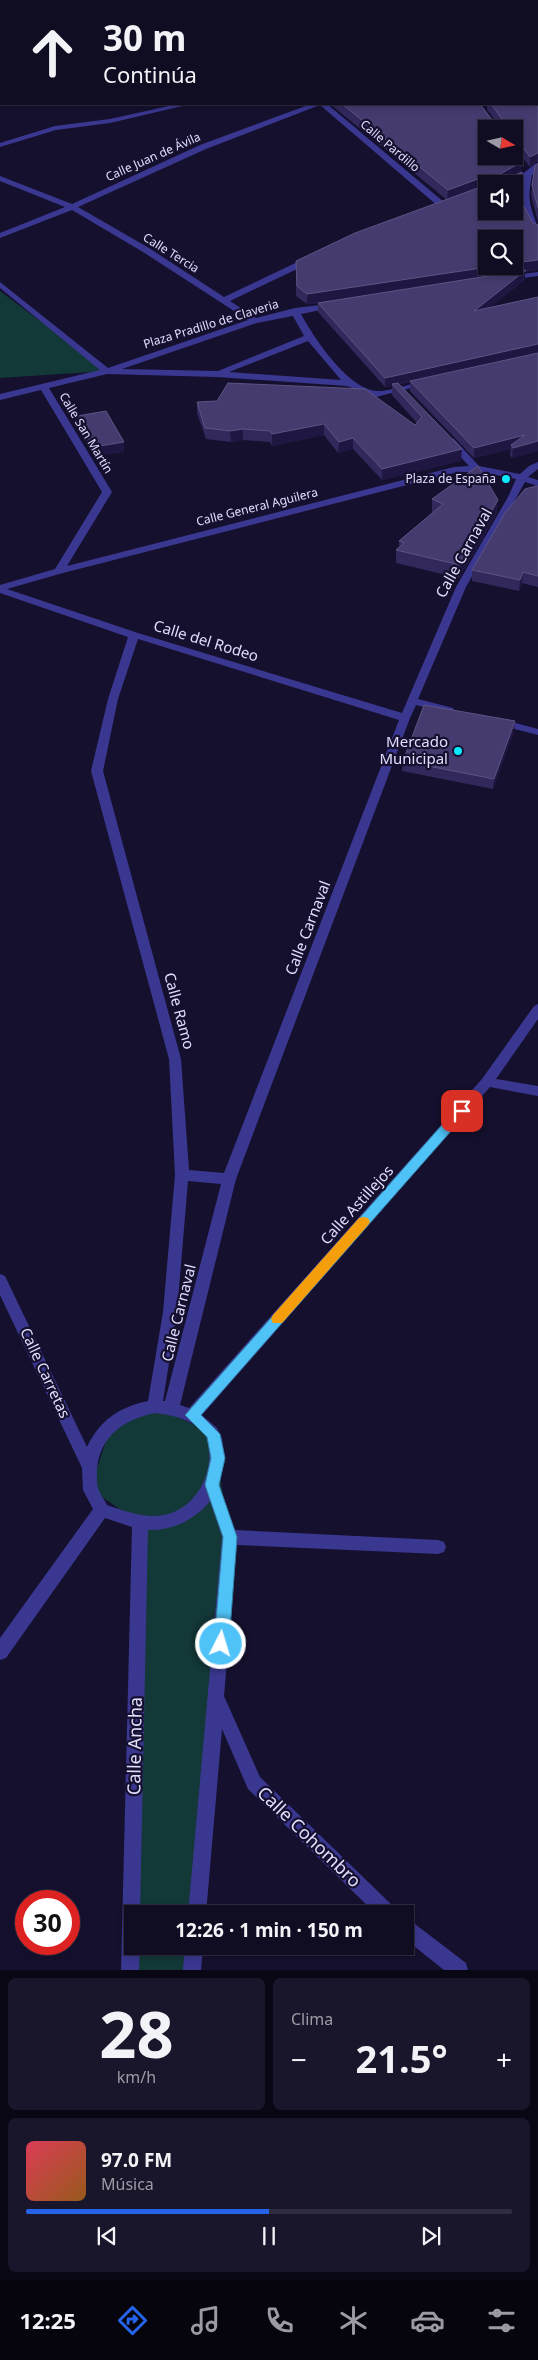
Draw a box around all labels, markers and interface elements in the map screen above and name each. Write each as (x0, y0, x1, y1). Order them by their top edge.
text: 30 m (103, 14, 186, 61)
icon: ahead (20, 20, 85, 85)
text: Continúa (103, 59, 197, 89)
street label: Calle Pardillo (357, 116, 424, 176)
north arrow (478, 120, 522, 165)
map controls (478, 120, 523, 275)
street label: Calle Juan de Ávila (103, 128, 203, 185)
button: sound (478, 175, 523, 220)
street label: Calle Tercia (140, 229, 203, 277)
button: search (478, 230, 523, 275)
street label: Plaza Pradillo de Claveria (141, 295, 281, 352)
street label: Calle San Martín (56, 389, 117, 476)
place label: Plaza de España (405, 470, 496, 487)
marker: Plaza de España (500, 473, 512, 485)
street label: Calle General Aguilera (194, 483, 319, 530)
street label: Calle Carnaval (430, 504, 496, 601)
street label: Calle del Rodeo (151, 615, 261, 665)
place label: Mercado Municipal (379, 731, 448, 768)
marker: Mercado Municipal (452, 745, 464, 757)
street label: Calle Carnaval (280, 878, 334, 978)
street label: Calle Ramo (160, 970, 200, 1051)
pin (441, 1090, 483, 1132)
icon: arrive (448, 1097, 476, 1125)
street label: Calle Astillejos (315, 1160, 397, 1248)
street label: Calle Carnaval (156, 1262, 200, 1364)
street label: Calle Carretas (16, 1324, 76, 1421)
position arrow (194, 1617, 246, 1669)
street label: Calle Ancha (121, 1697, 147, 1795)
street label: Calle Cohombro (253, 1780, 367, 1892)
speed limit sign: 30 (15, 1890, 80, 1955)
text: 12:26 · 1 min · 150 m (175, 1917, 363, 1943)
text: 28 (99, 1989, 174, 2077)
text: Clima (291, 2008, 333, 2030)
text: 21.5° (356, 2032, 448, 2084)
text: − (291, 2040, 307, 2078)
text: + (496, 2040, 512, 2078)
text: km/h (117, 2066, 156, 2088)
text: 97.0 FM (101, 2147, 172, 2173)
text: Música (101, 2173, 154, 2195)
icon: previous (93, 2222, 121, 2250)
icon: pause (255, 2222, 283, 2250)
icon: next (417, 2222, 445, 2250)
icon: directions (115, 2303, 150, 2338)
icon: music (188, 2303, 223, 2338)
icon: phone (262, 2303, 297, 2338)
icon: climate (336, 2303, 371, 2338)
icon: car (410, 2303, 445, 2338)
icon: filters (484, 2303, 519, 2338)
text: 12:25 (19, 2305, 76, 2335)

